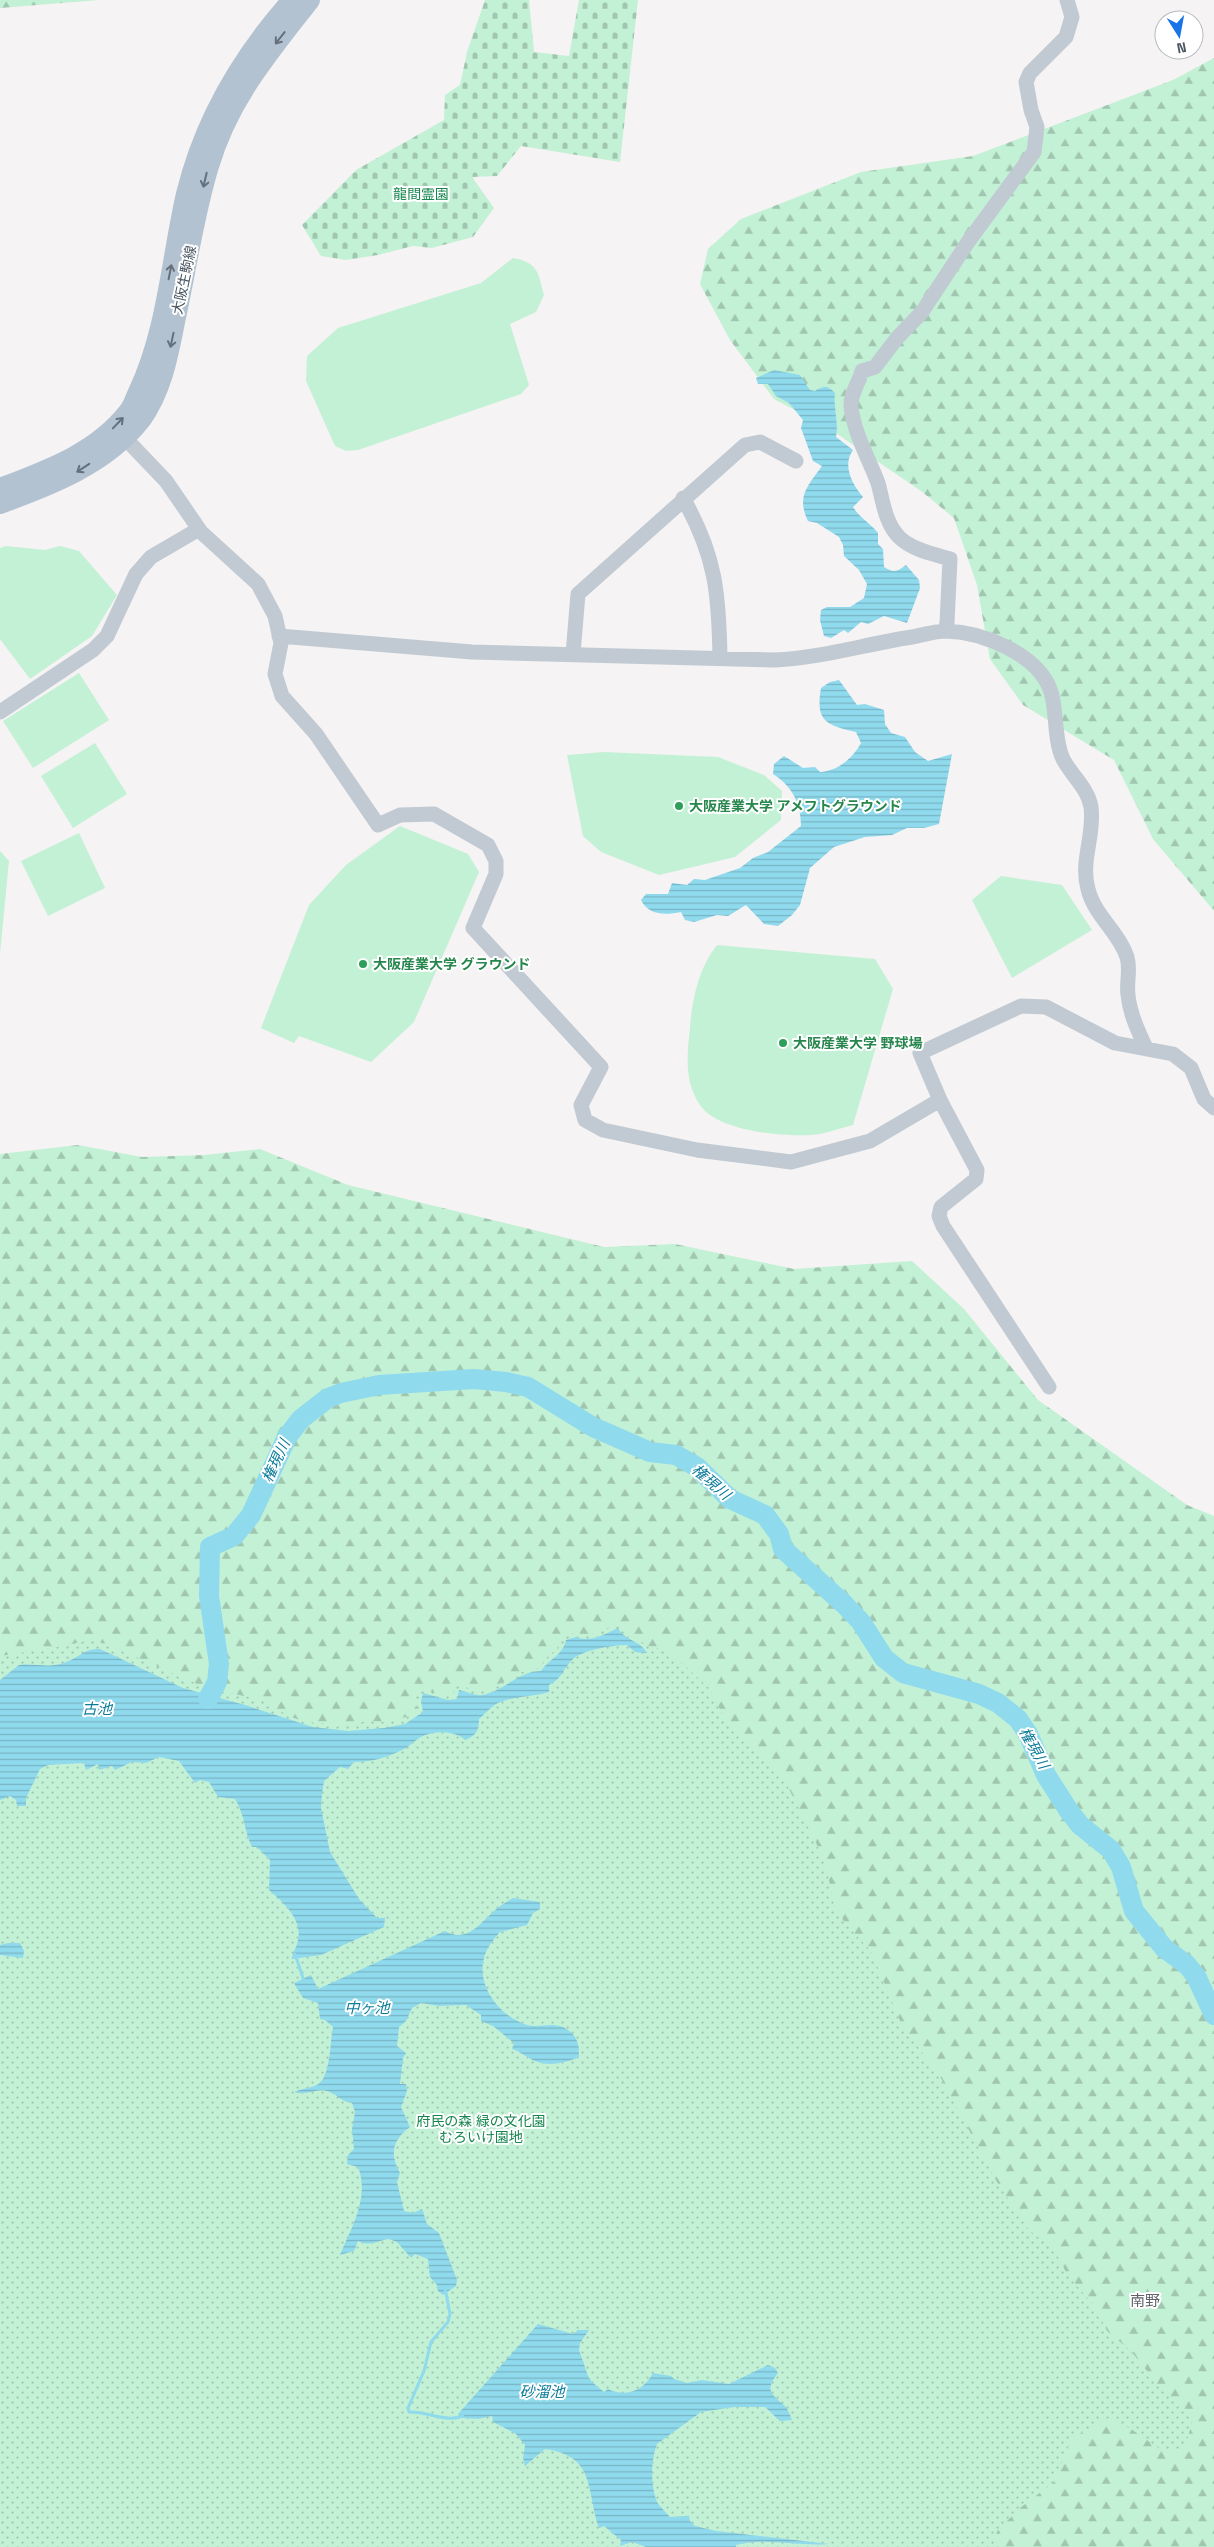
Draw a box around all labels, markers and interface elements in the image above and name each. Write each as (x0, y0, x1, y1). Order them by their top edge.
north arrow (1154, 10, 1204, 60)
one-way arrow (275, 31, 286, 44)
text: N (1175, 38, 1188, 57)
one-way arrow (200, 172, 209, 188)
park label: 龍間霊園 (393, 185, 449, 203)
street label: 大阪生駒線 (168, 244, 200, 316)
one-way arrow (166, 264, 176, 280)
one-way arrow (167, 331, 176, 347)
one-way arrow (112, 417, 124, 429)
one-way arrow (76, 463, 90, 473)
place label: 大阪産業大学 アメフトグラウンド (689, 797, 902, 815)
marker: 大阪産業大学 アメフトグラウンド (673, 800, 685, 812)
place label: 大阪産業大学 グラウンド (373, 955, 531, 973)
marker: 大阪産業大学 グラウンド (357, 958, 369, 970)
place label: 大阪産業大学 野球場 (793, 1034, 923, 1052)
marker: 大阪産業大学 野球場 (777, 1037, 789, 1049)
water label: 権現川 (257, 1435, 295, 1485)
water label: 権現川 (688, 1460, 736, 1505)
water label: 古池 (82, 1699, 114, 1718)
water label: 権現川 (1015, 1723, 1055, 1774)
water label: 中ヶ池 (344, 1998, 391, 2017)
park label: 府民の森 緑の文化園 むろいけ園地 (416, 2112, 546, 2146)
district label: 南野 (1130, 2291, 1160, 2310)
water label: 砂溜池 (519, 2382, 566, 2401)

